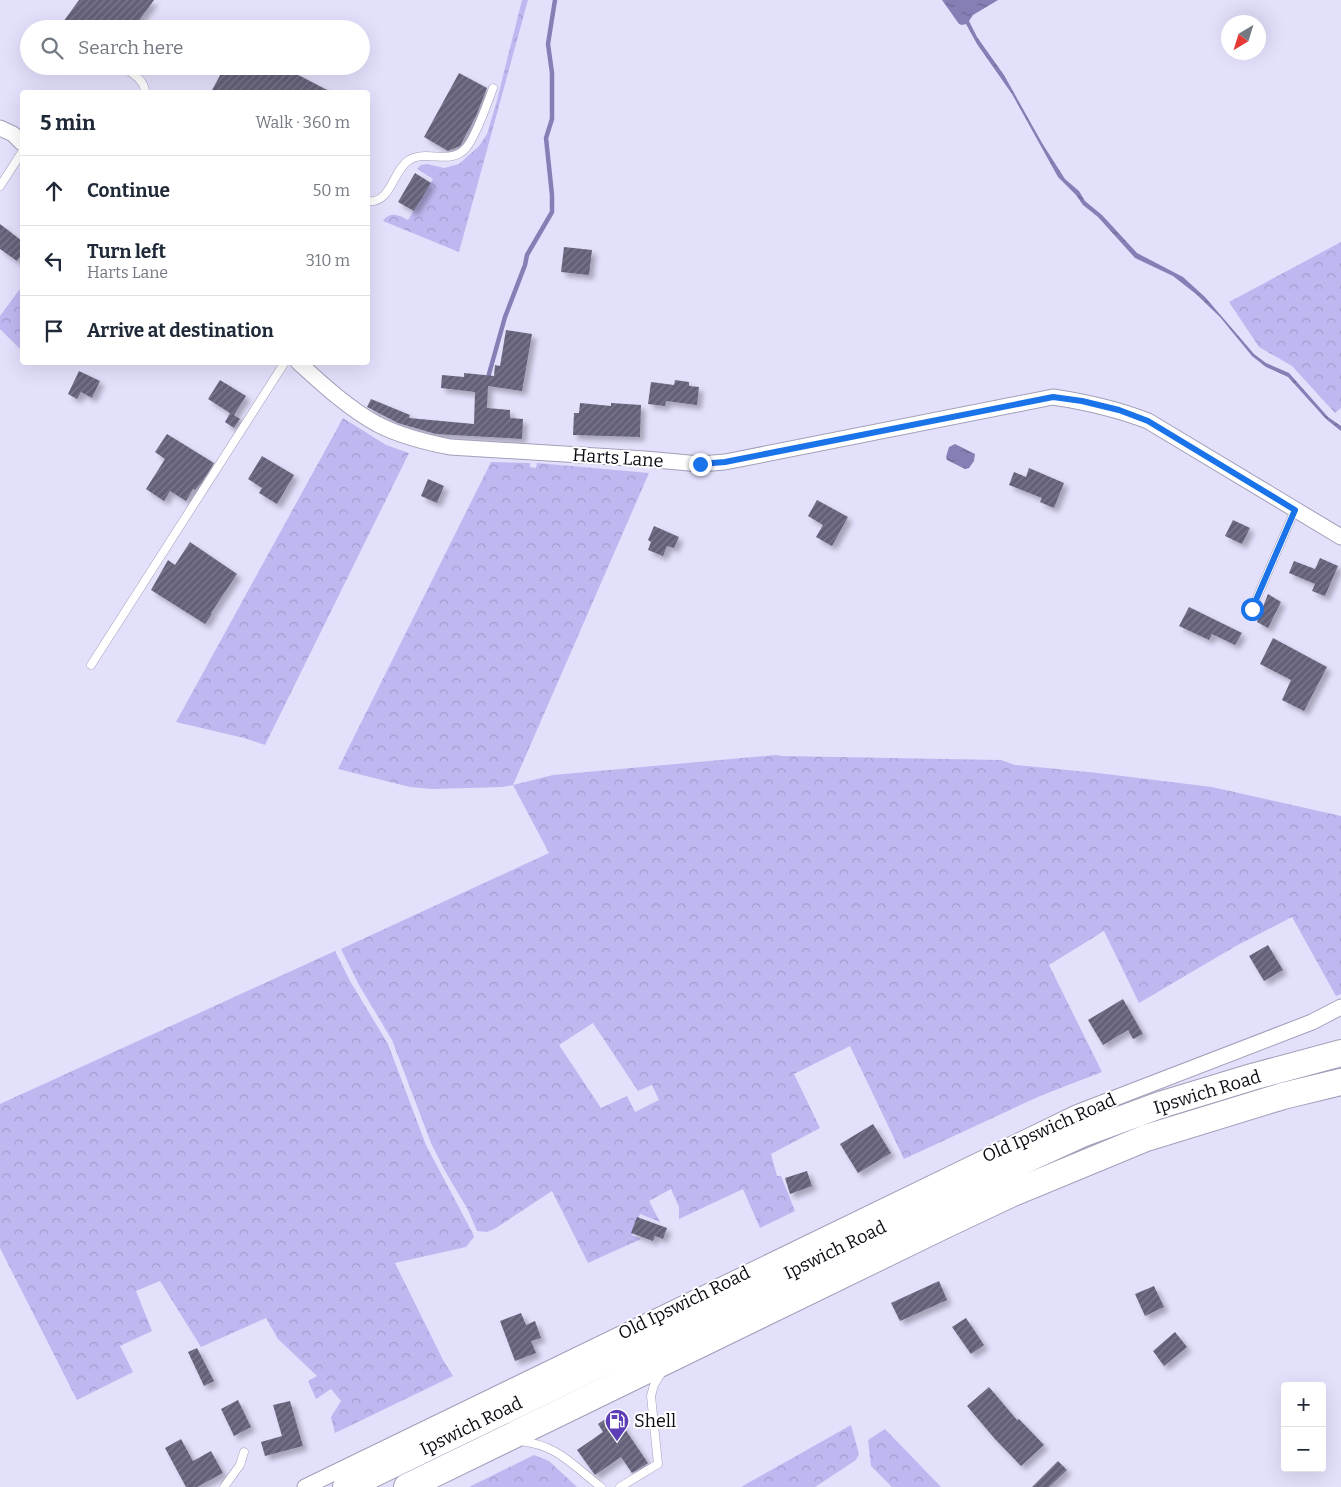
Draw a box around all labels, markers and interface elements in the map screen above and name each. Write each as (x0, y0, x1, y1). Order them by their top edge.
north arrow (1221, 15, 1266, 60)
search box (20, 20, 370, 75)
icon: search (38, 34, 66, 62)
text: Search here (78, 36, 183, 59)
text: 5 min (40, 110, 96, 136)
text: Walk · 360 m (256, 113, 350, 132)
icon: ahead (40, 177, 68, 205)
text: Continue (87, 179, 170, 202)
text: 50 m (313, 181, 350, 200)
text: Turn left (87, 240, 166, 263)
icon: left (40, 247, 68, 275)
text: 310 m (306, 251, 350, 270)
text: Harts Lane (87, 263, 168, 282)
icon: arrive (40, 317, 68, 345)
text: Arrive at destination (87, 319, 274, 342)
street label: Harts Lane (572, 444, 664, 472)
route end (689, 453, 712, 476)
route start (1241, 598, 1264, 621)
street label: Ipswich Road (1151, 1065, 1264, 1119)
street label: Old Ipswich Road (979, 1089, 1119, 1167)
street label: Ipswich Road (780, 1216, 890, 1284)
street label: Old Ipswich Road (615, 1261, 754, 1344)
map controls (1281, 1382, 1326, 1472)
button: + (1281, 1382, 1326, 1427)
street label: Ipswich Road (416, 1392, 526, 1460)
fuel station icon: Shell (604, 1408, 630, 1442)
place label: Shell (634, 1410, 676, 1432)
button: − (1281, 1427, 1326, 1472)

